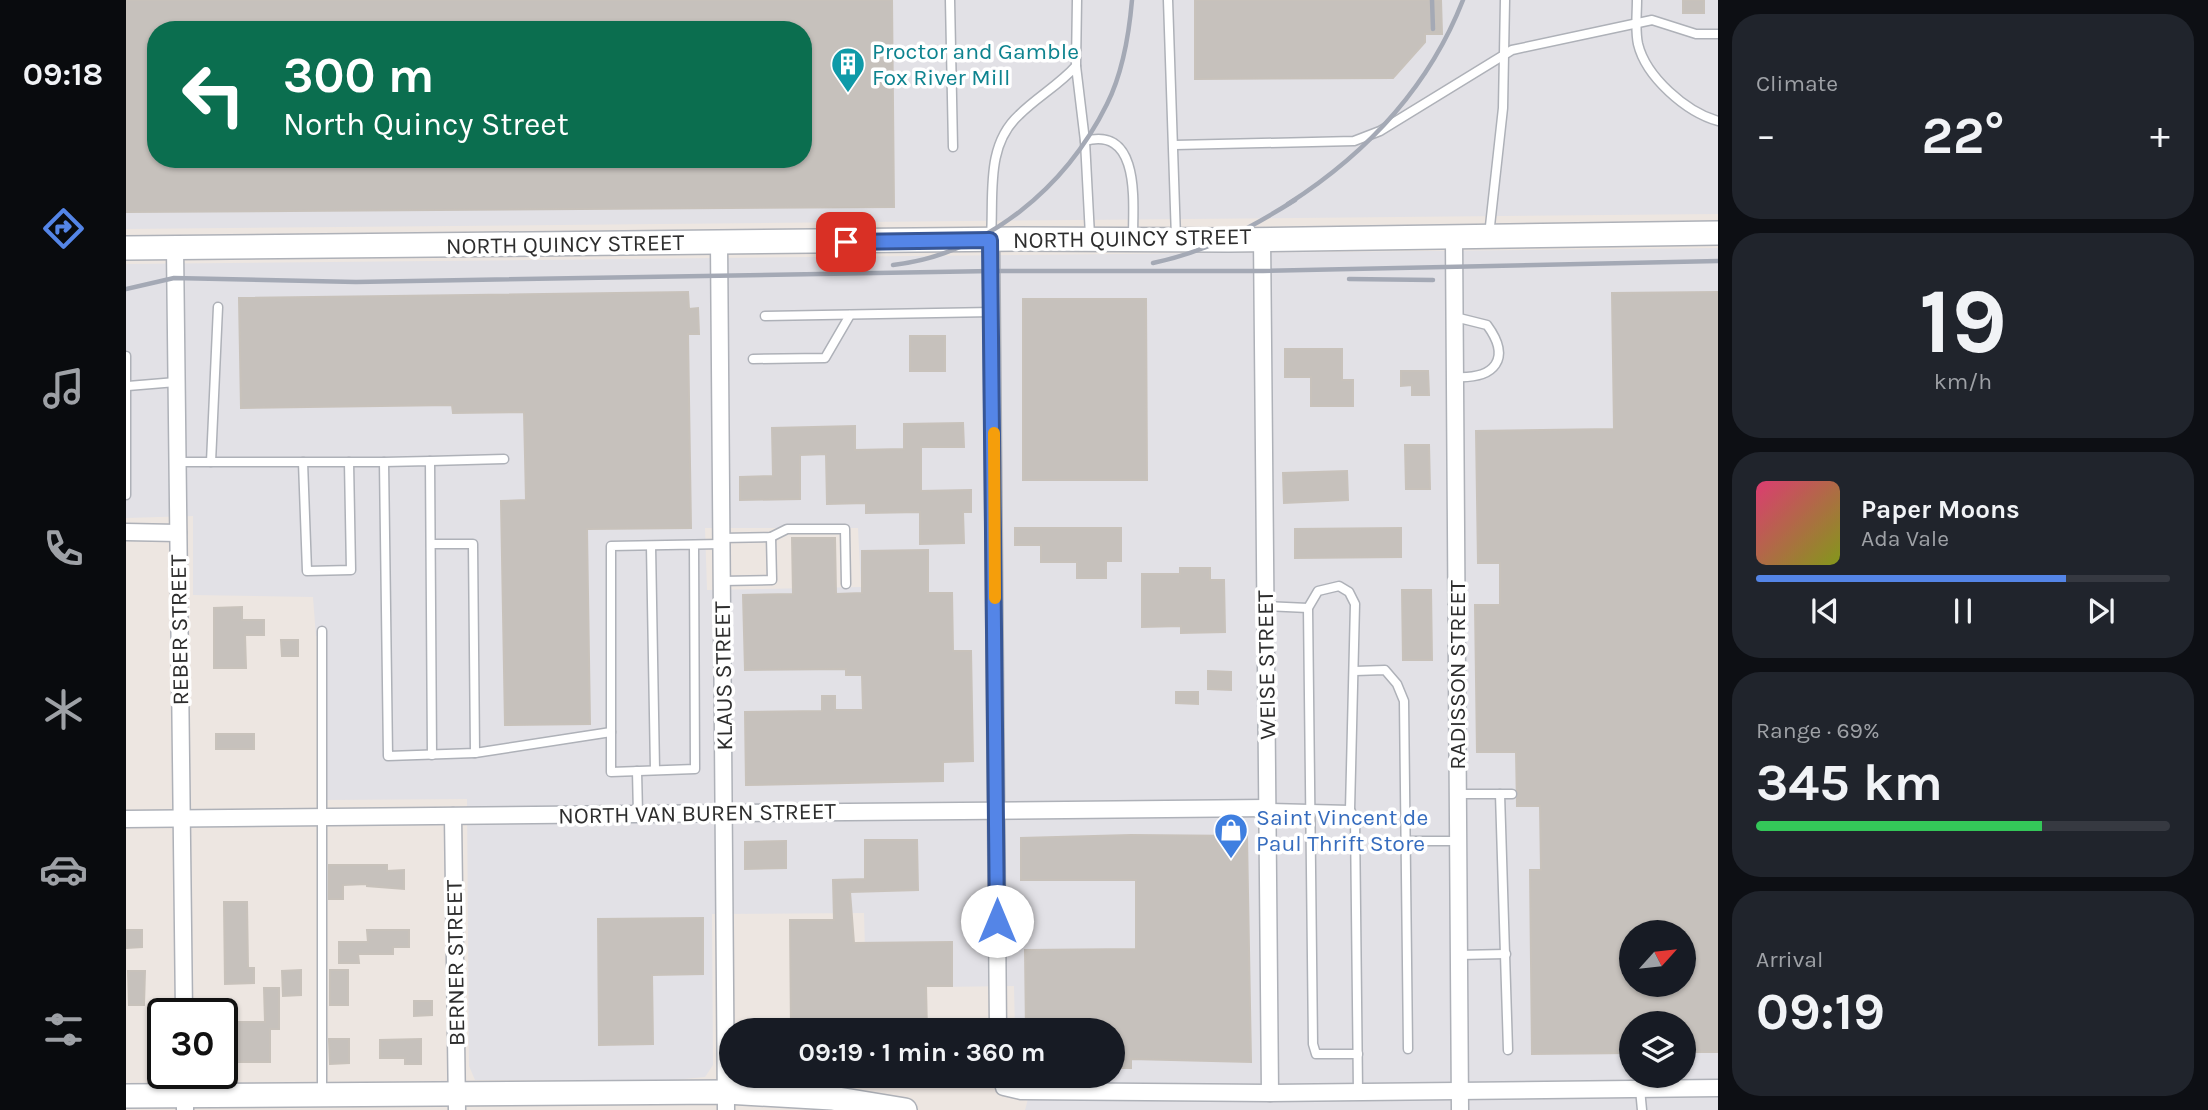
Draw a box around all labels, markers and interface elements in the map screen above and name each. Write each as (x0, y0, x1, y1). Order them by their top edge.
place label: Proctor and Gamble Fox River Mill (872, 38, 1079, 91)
building icon: Proctor and Gamble Fox River Mill (829, 45, 867, 94)
text: 300 m (283, 47, 434, 104)
icon: left (168, 49, 259, 140)
text: 09:18 (23, 56, 103, 93)
text: Climate (1756, 70, 1838, 97)
text: 22° (1921, 105, 2005, 166)
text: North Quincy Street (283, 106, 569, 143)
text: − (1756, 113, 1776, 158)
text: + (2150, 113, 2170, 158)
icon: directions (39, 204, 88, 253)
pin (816, 212, 876, 272)
icon: arrive (827, 223, 865, 261)
street label: NORTH QUINCY STREET (1013, 223, 1252, 254)
street label: NORTH QUINCY STREET (446, 229, 685, 260)
text: 19 (1919, 269, 2007, 375)
icon: music (39, 364, 88, 413)
text: km/h (1934, 368, 1992, 395)
text: Paper Moons (1861, 494, 2020, 525)
icon: phone (39, 524, 88, 573)
text: Ada Vale (1861, 525, 1949, 552)
street label: REBER STREET (165, 554, 194, 706)
street label: RADISSON STREET (1444, 580, 1471, 770)
street label: WEISE STREET (1252, 590, 1281, 740)
icon: previous (1806, 592, 1844, 630)
icon: pause (1944, 592, 1982, 630)
icon: next (2082, 592, 2120, 630)
street label: KLAUS STREET (709, 601, 738, 751)
icon: climate (39, 685, 88, 734)
text: Range · 69% (1756, 717, 1880, 744)
text: 345 km (1756, 752, 1943, 813)
street label: NORTH VAN BUREN STREET (558, 798, 837, 829)
place label: Saint Vincent de Paul Thrift Store (1256, 804, 1428, 857)
shop icon: Saint Vincent de Paul Thrift Store (1212, 811, 1250, 860)
icon: car (39, 845, 88, 894)
street label: BERNER STREET (441, 879, 470, 1046)
position arrow (960, 884, 1034, 958)
north arrow (1619, 920, 1696, 998)
map controls (1619, 920, 1696, 1088)
text: Arrival (1756, 946, 1823, 973)
text: 09:19 (1756, 981, 1885, 1042)
speed limit sign: 30 (147, 998, 238, 1089)
icon: filters (39, 1005, 88, 1054)
button: layers (1619, 1011, 1696, 1088)
text: 09:19 · 1 min · 360 m (799, 1037, 1045, 1068)

